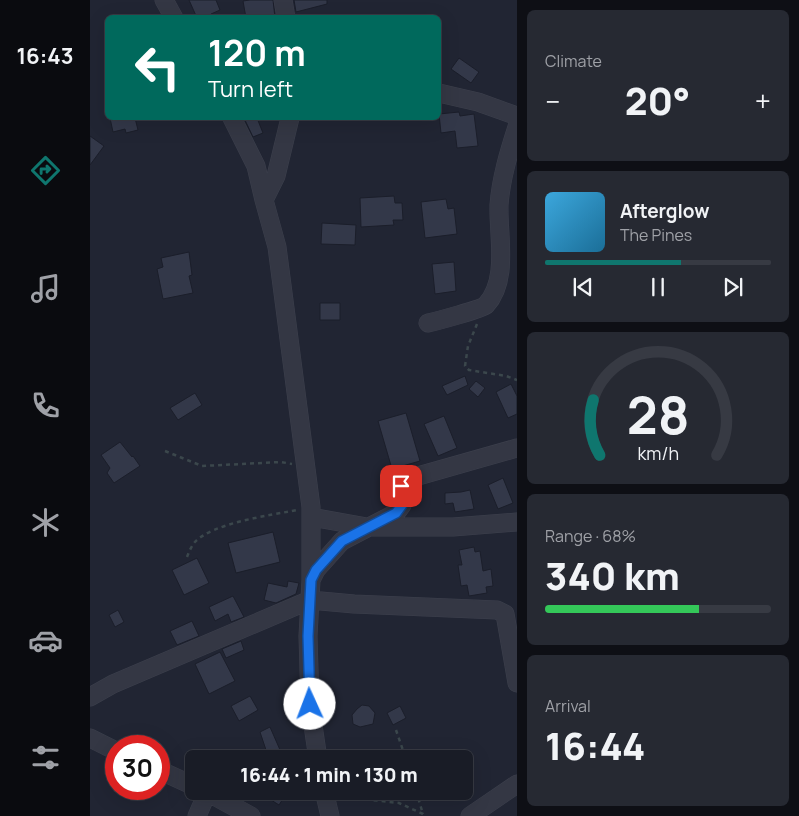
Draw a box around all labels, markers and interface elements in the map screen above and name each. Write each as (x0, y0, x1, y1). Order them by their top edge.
text: 120 m (208, 29, 306, 77)
icon: left (125, 35, 190, 100)
text: 16:43 (16, 41, 74, 71)
text: Climate (545, 50, 602, 72)
text: Turn left (208, 74, 293, 104)
text: 20° (625, 74, 690, 126)
text: − (545, 82, 560, 120)
text: + (755, 82, 771, 120)
icon: directions (28, 153, 63, 188)
text: Afterglow (620, 198, 709, 224)
text: The Pines (620, 224, 692, 246)
icon: music (28, 271, 63, 306)
icon: previous (569, 273, 597, 301)
icon: pause (644, 273, 672, 301)
icon: next (719, 273, 747, 301)
text: 28 (627, 379, 689, 450)
icon: phone (28, 388, 63, 423)
text: km/h (637, 441, 679, 465)
pin (380, 465, 422, 507)
icon: arrive (387, 472, 415, 500)
icon: climate (28, 505, 63, 540)
text: Range · 68% (545, 525, 636, 547)
text: 340 km (545, 549, 680, 601)
icon: car (28, 623, 63, 658)
position arrow (283, 677, 335, 729)
text: Arrival (545, 695, 591, 717)
text: 16:44 (545, 719, 645, 771)
speed limit sign: 30 (105, 735, 170, 800)
icon: filters (28, 740, 63, 775)
text: 16:44 · 1 min · 130 m (240, 762, 418, 788)

